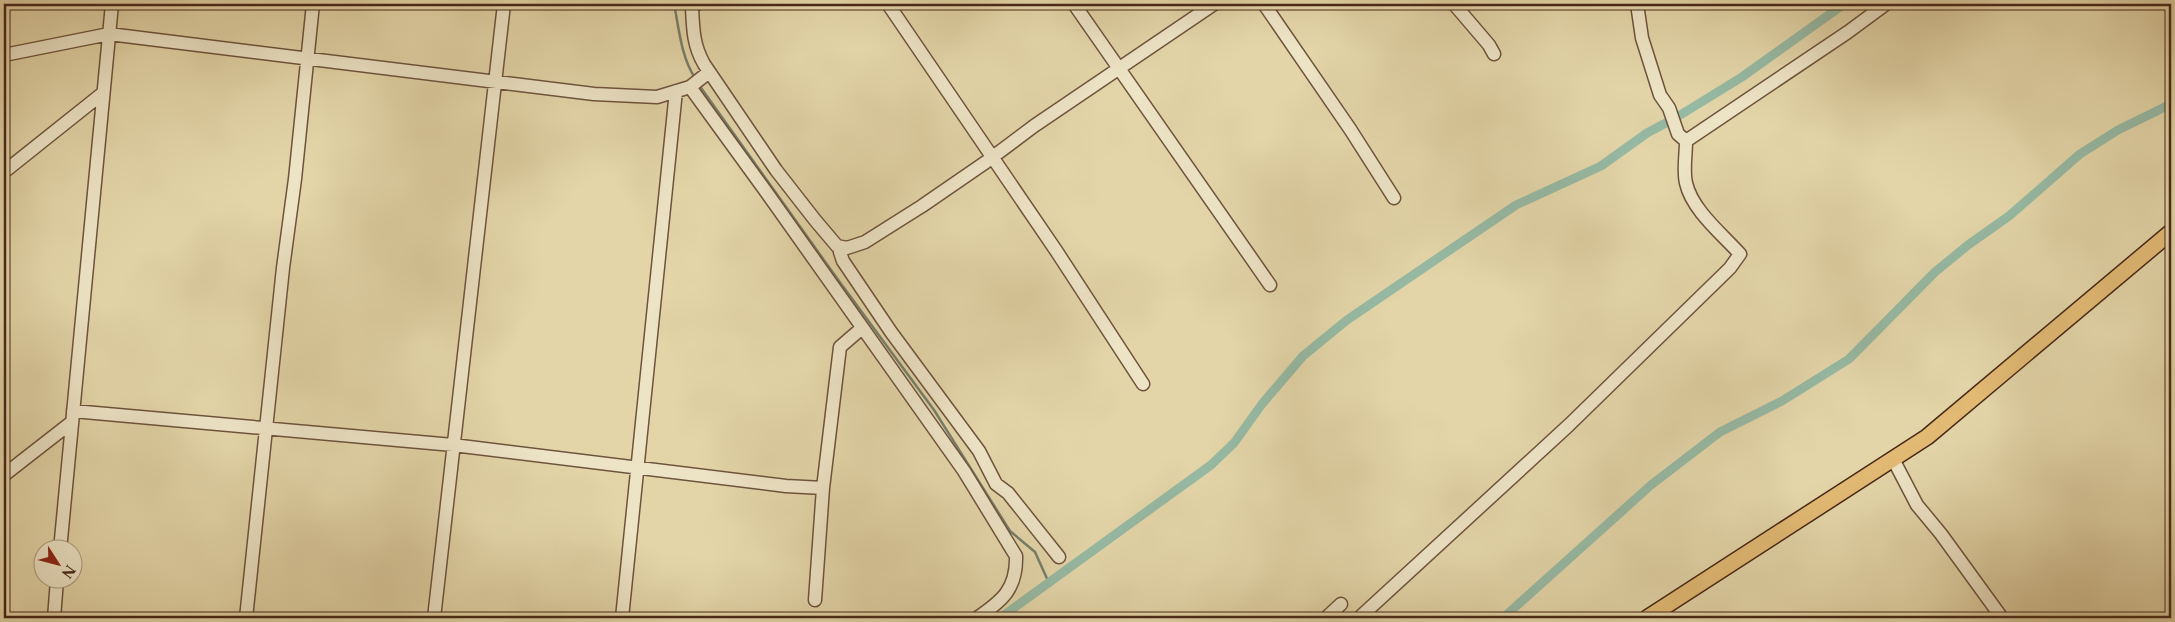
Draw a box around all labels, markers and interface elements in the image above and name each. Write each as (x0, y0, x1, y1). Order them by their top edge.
north arrow (32, 540, 82, 590)
text: N (58, 561, 79, 582)

